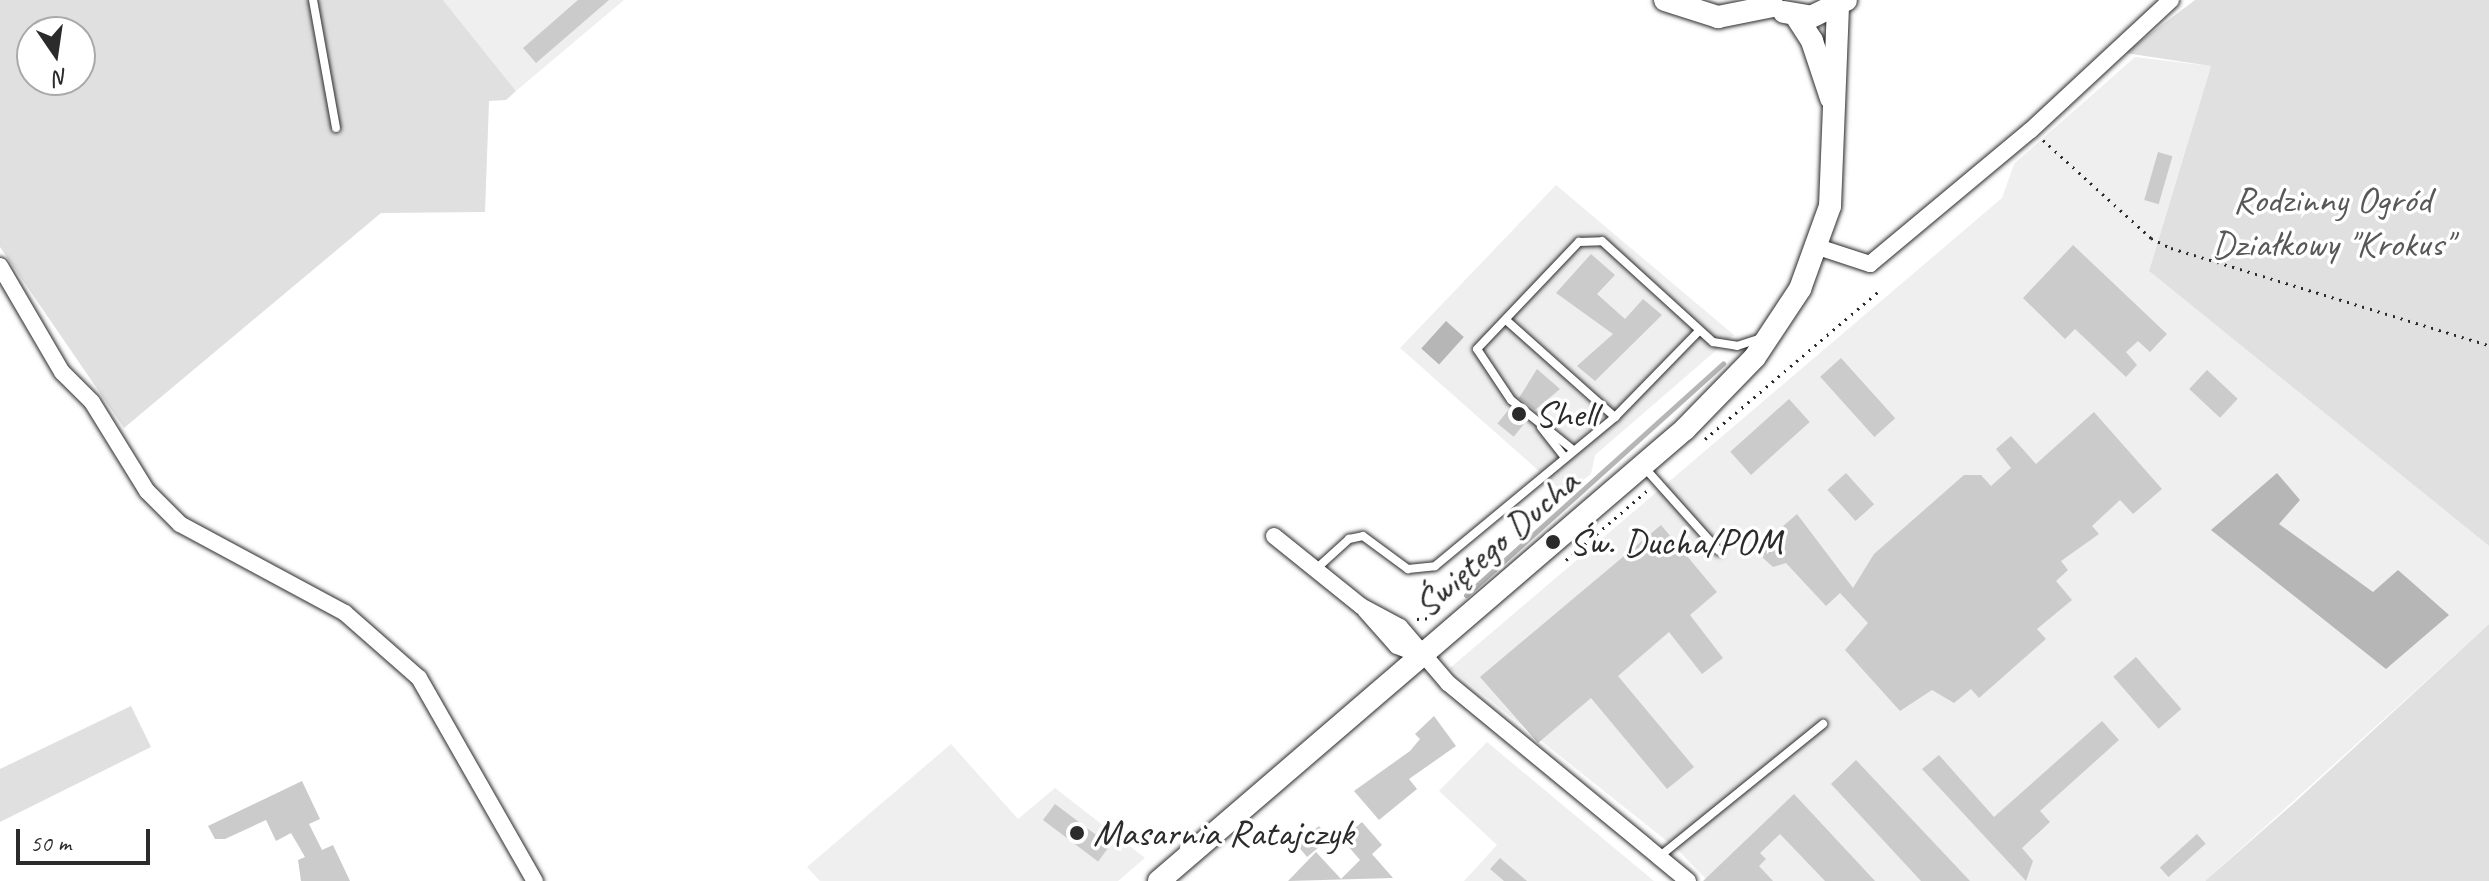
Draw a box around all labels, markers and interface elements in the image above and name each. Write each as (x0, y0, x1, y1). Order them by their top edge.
north arrow (16, 16, 96, 96)
text: N (51, 62, 71, 93)
park label: Rodzinny Ogród Działkowy "Krokus" (2212, 177, 2452, 266)
place label: Shell (1535, 391, 1597, 437)
marker: Shell (1510, 405, 1528, 423)
street label: Świętego Ducha (1405, 460, 1587, 626)
place label: Św. Ducha/POM (1569, 519, 1782, 565)
marker: Św. Ducha/POM (1544, 533, 1562, 551)
place label: Masarnia Ratajczyk (1093, 810, 1354, 856)
scale bar (20, 813, 154, 863)
marker: Masarnia Ratajczyk (1068, 824, 1086, 842)
text: 50 m (30, 828, 71, 858)

